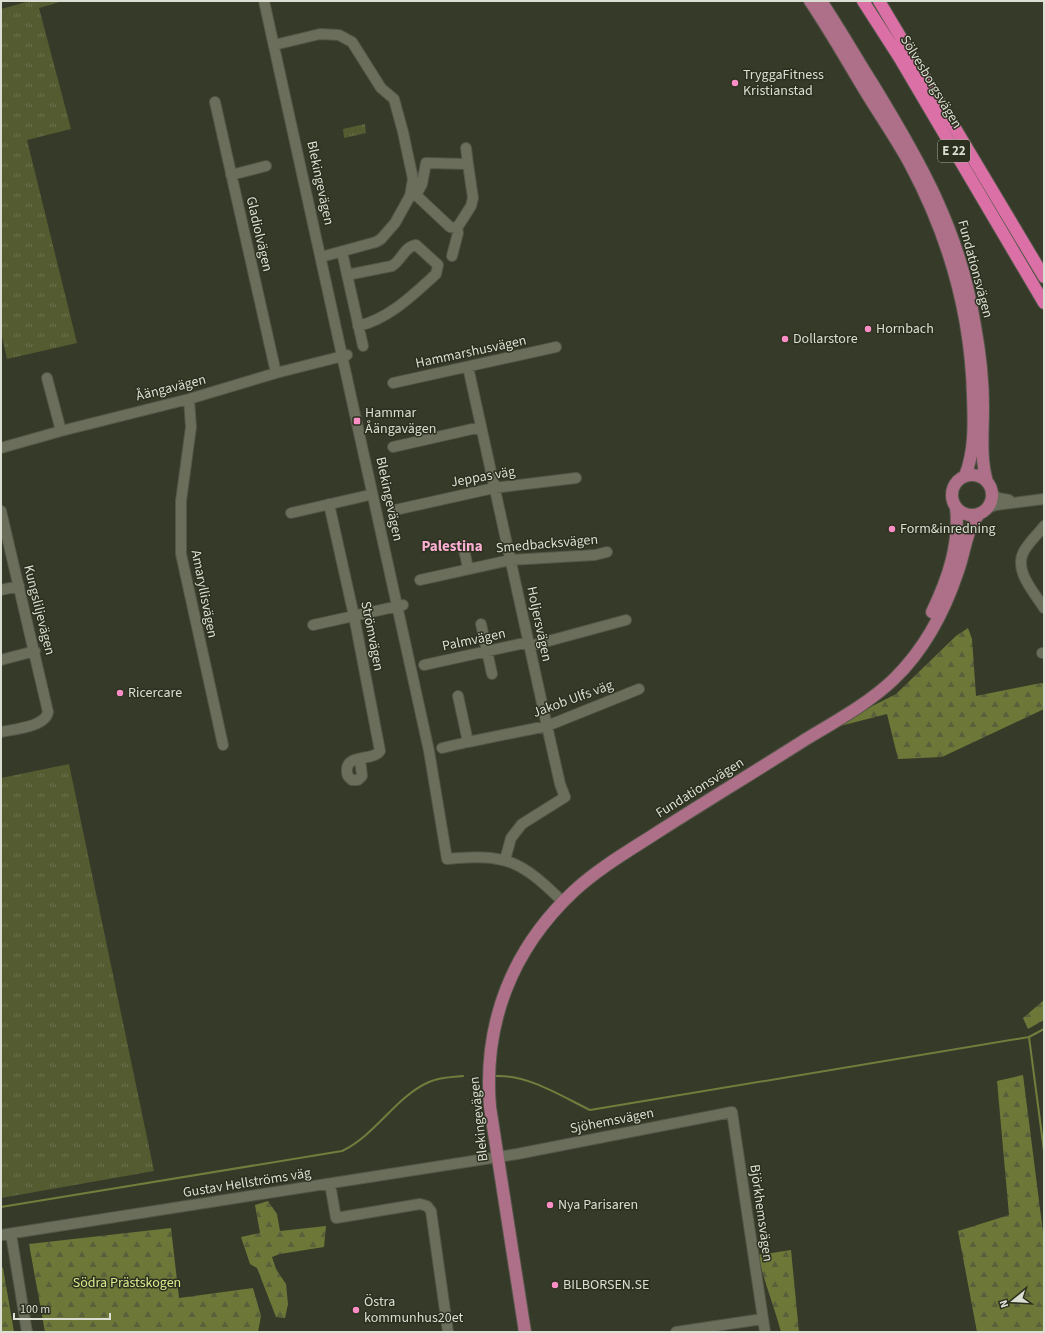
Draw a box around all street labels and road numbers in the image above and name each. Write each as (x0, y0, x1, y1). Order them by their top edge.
street label: Sölvesborgsvägen (895, 32, 967, 132)
street label: Blekingevägen (301, 139, 339, 227)
road number: E 22 (938, 140, 970, 162)
street label: Gladiolvägen (241, 195, 277, 273)
street label: Fundationsvägen (952, 218, 998, 320)
street label: Hammarshusvägen (414, 330, 528, 374)
street label: Åängavägen (134, 370, 208, 406)
street label: Blekingevägen (370, 455, 408, 543)
street label: Jeppas väg (449, 462, 517, 492)
street label: Smedbacksvägen (495, 530, 599, 558)
street label: Amaryllisvägen (186, 548, 222, 640)
street label: Kungsliljevägen (18, 563, 60, 657)
street label: Holjersvägen (521, 585, 557, 663)
street label: Strömvägen (355, 599, 389, 673)
street label: Palmvägen (440, 624, 508, 656)
street label: Jakob Ulfs väg (530, 675, 616, 723)
street label: Fundationsvägen (652, 753, 748, 823)
street label: Blekingevägen (465, 1075, 493, 1163)
street label: Sjöhemsvägen (568, 1103, 656, 1139)
street label: Gustav Hellströms väg (182, 1163, 312, 1203)
street label: Björkhemsvägen (744, 1163, 778, 1263)

